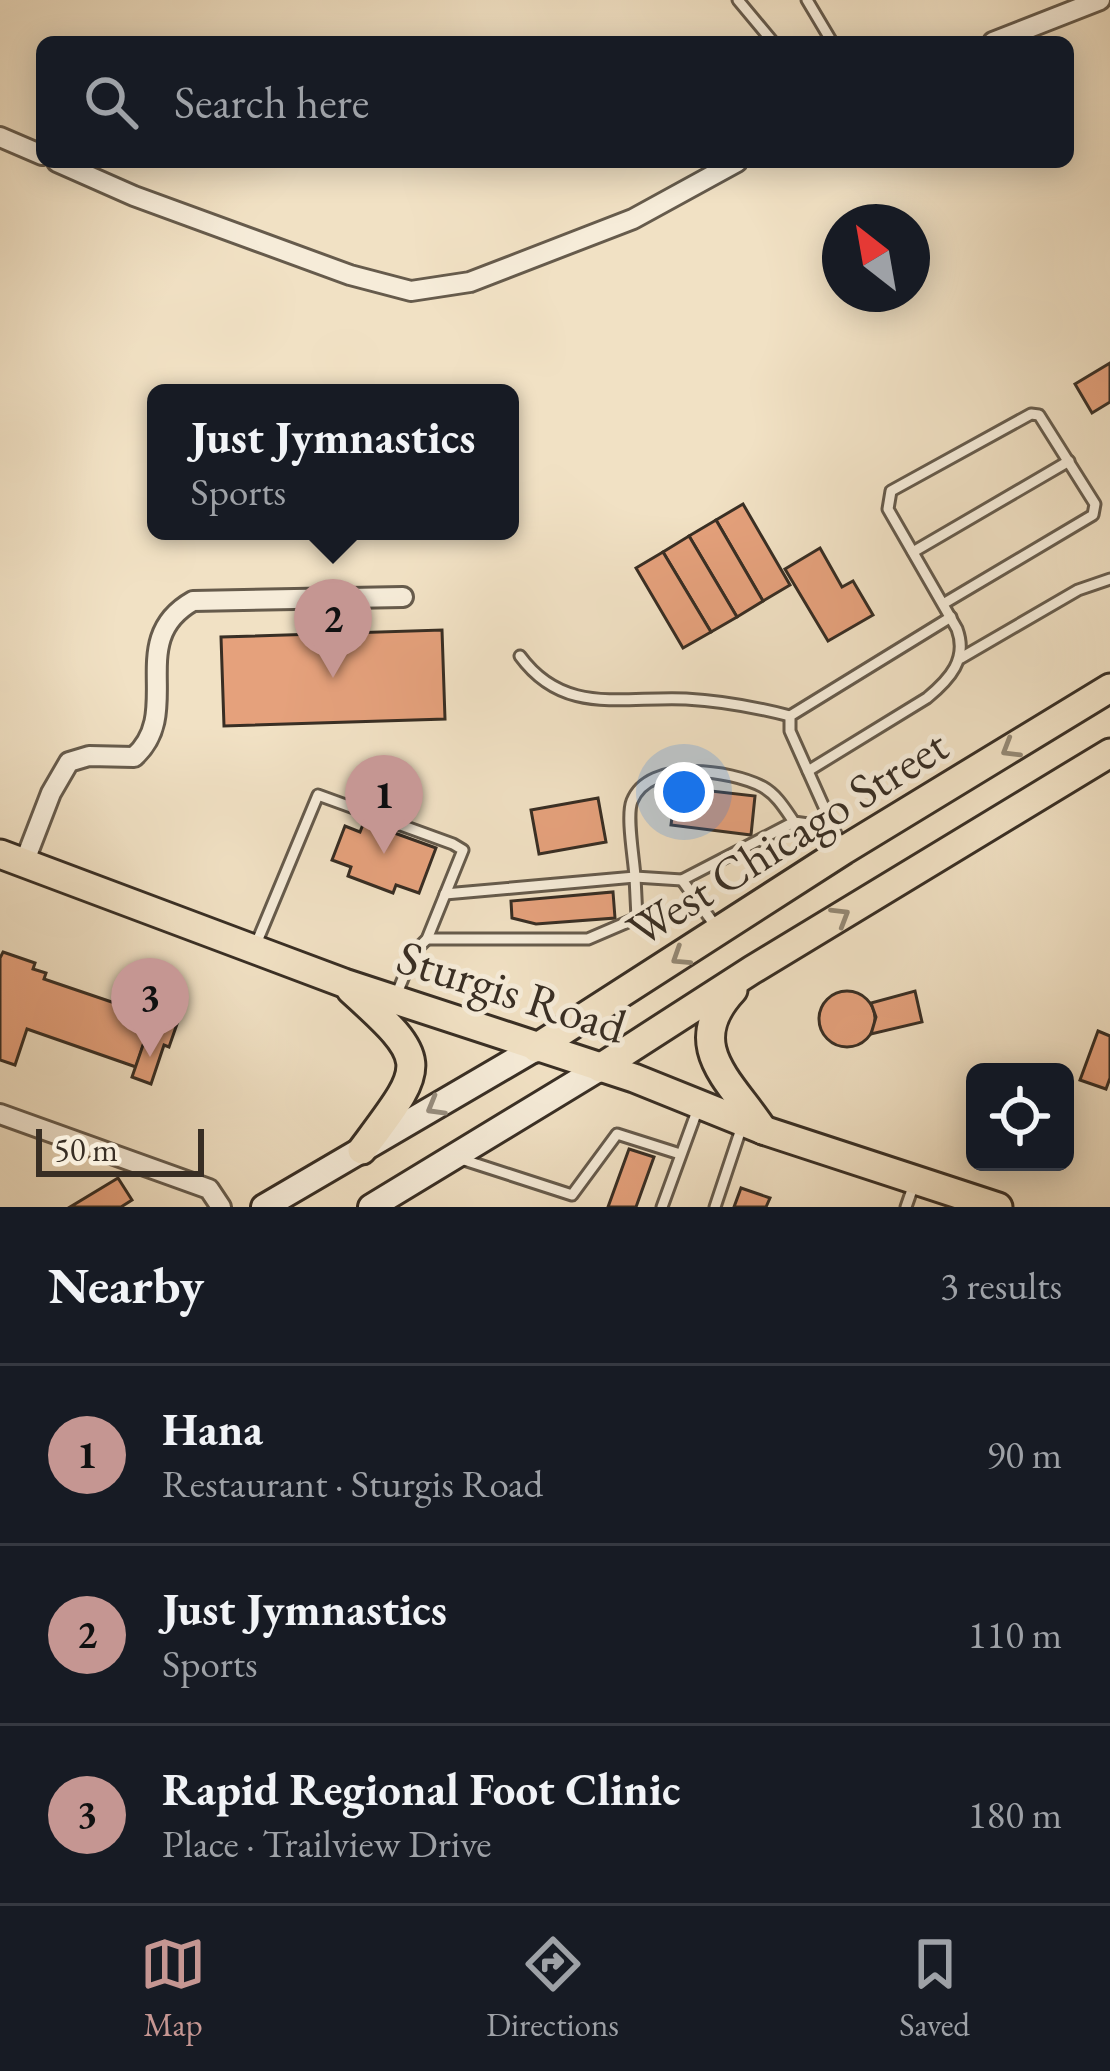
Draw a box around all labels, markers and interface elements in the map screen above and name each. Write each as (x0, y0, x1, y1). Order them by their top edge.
search box (36, 36, 1074, 168)
icon: search (78, 69, 144, 135)
text: Search here (174, 73, 369, 131)
north arrow (822, 204, 930, 312)
popup (147, 384, 519, 540)
text: Just Jymnastics (191, 408, 475, 466)
text: Sports (191, 466, 286, 517)
pin: 2 (294, 579, 372, 678)
street label: West Chicago Street (615, 714, 959, 960)
one-way arrow (1001, 735, 1023, 757)
pin: 1 (345, 755, 423, 854)
your location (654, 762, 714, 822)
one-way arrow (828, 908, 850, 930)
street label: Sturgis Road (390, 925, 635, 1057)
one-way arrow (672, 943, 694, 965)
pin: 3 (111, 958, 189, 1057)
map controls (966, 1063, 1074, 1171)
button: locate (966, 1063, 1074, 1171)
one-way arrow (426, 1093, 448, 1116)
scale bar (36, 1123, 204, 1176)
text: 50 m (54, 1128, 118, 1171)
text: Nearby (48, 1252, 204, 1318)
text: 3 results (940, 1260, 1062, 1311)
text: Hana (162, 1400, 263, 1458)
text: 1 (77, 1429, 97, 1480)
text: 90 m (986, 1429, 1062, 1480)
text: Restaurant · Sturgis Road (162, 1458, 543, 1509)
text: Just Jymnastics (162, 1580, 447, 1638)
text: 2 (77, 1609, 97, 1660)
text: 110 m (968, 1609, 1062, 1660)
text: Sports (162, 1638, 258, 1689)
text: Rapid Regional Foot Clinic (162, 1760, 680, 1818)
text: 3 (77, 1789, 97, 1840)
text: 180 m (968, 1789, 1062, 1840)
text: Place · Trailview Drive (162, 1818, 492, 1869)
tab: Map (140, 1931, 206, 2046)
tab: Directions (486, 1931, 619, 2046)
tab: Saved (899, 1931, 970, 2046)

